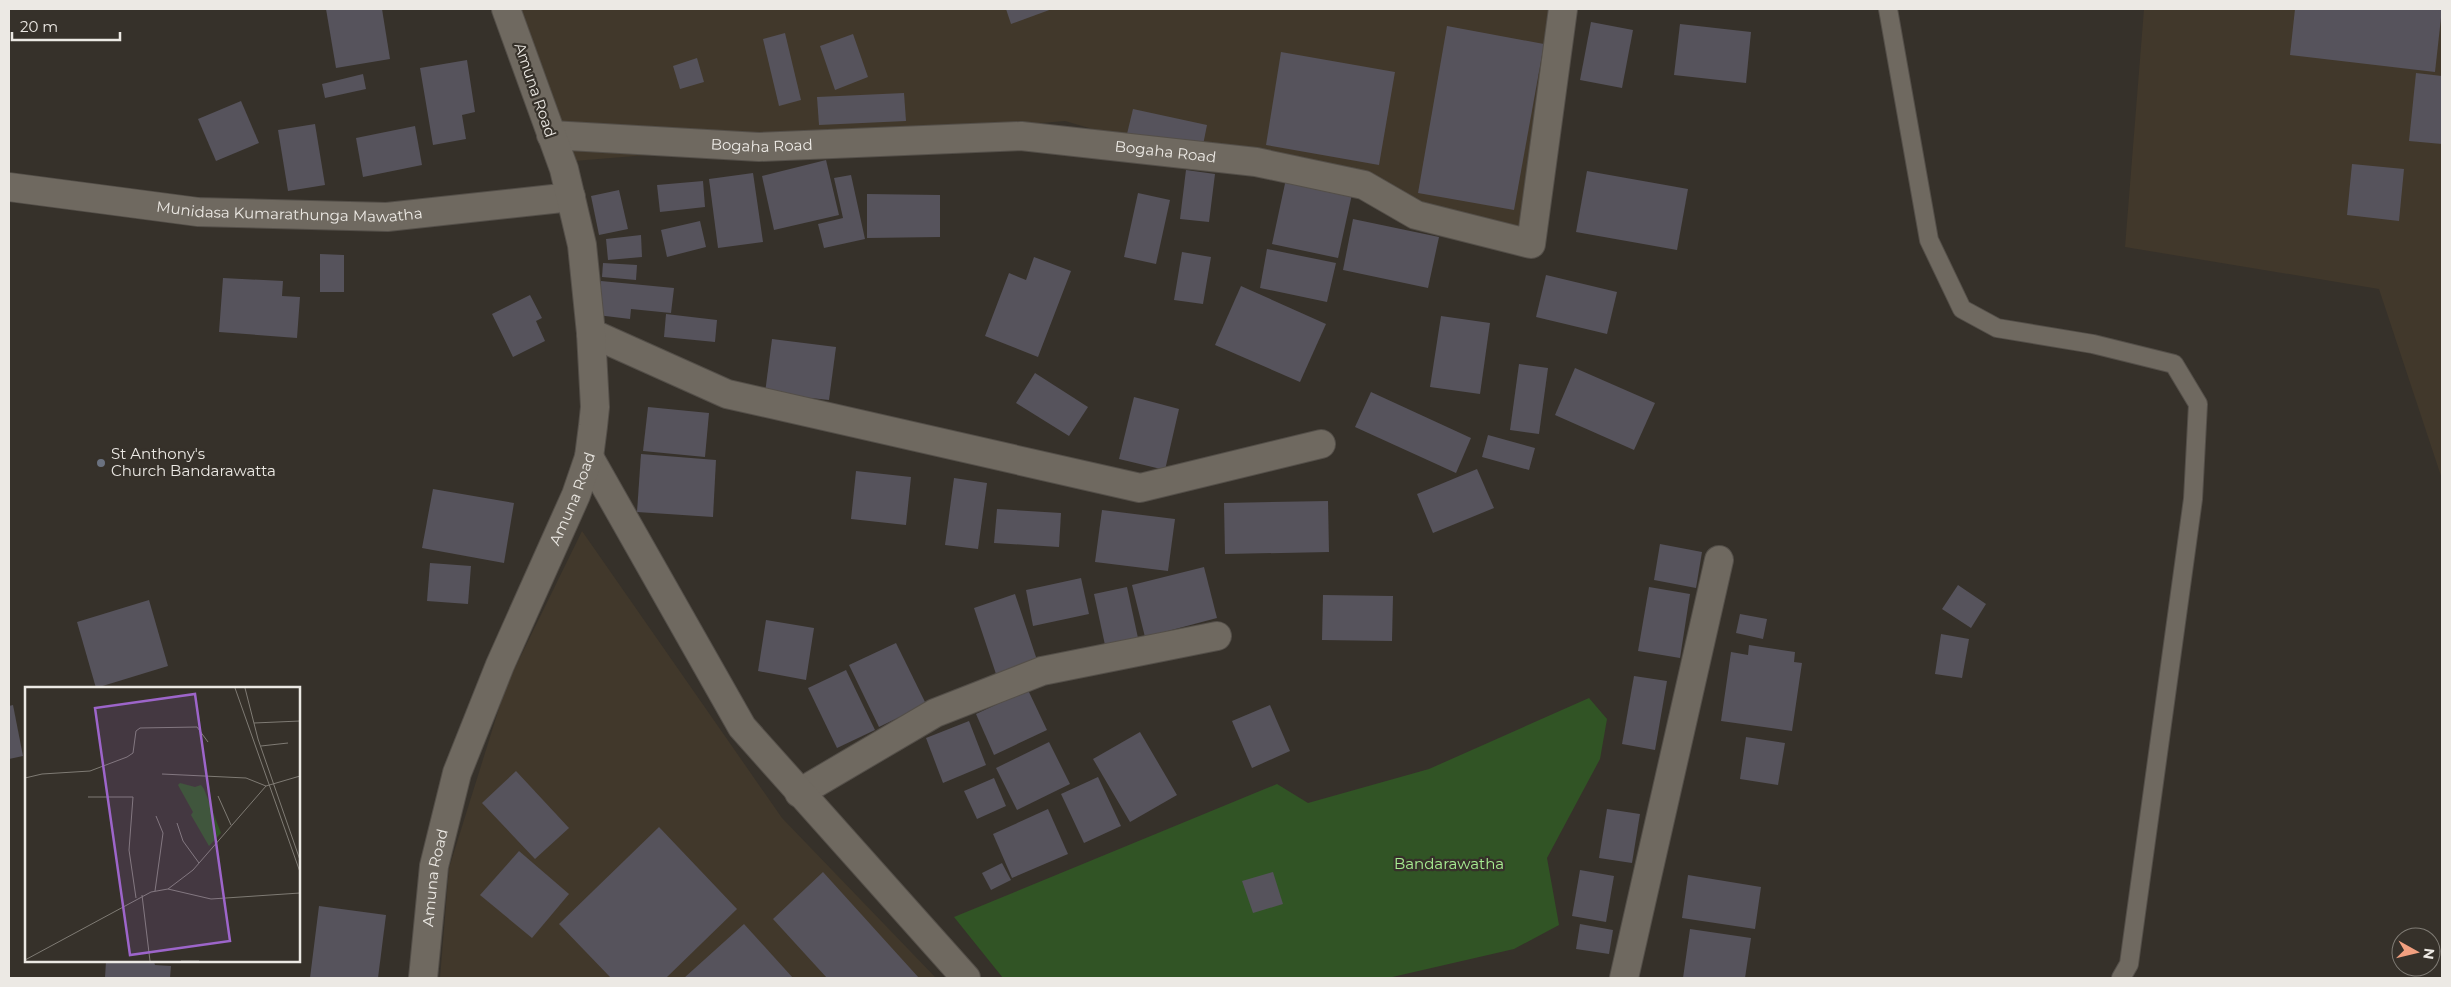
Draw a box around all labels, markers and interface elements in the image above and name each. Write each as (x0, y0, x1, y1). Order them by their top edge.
scale bar (12, 10, 120, 42)
text: 20 m (20, 17, 58, 36)
street label: Amuna Road (510, 40, 561, 140)
street label: Bogaha Road (710, 134, 813, 156)
street label: Bogaha Road (1114, 136, 1217, 167)
street label: Munidasa Kumarathunga Mawatha (155, 197, 423, 226)
place label: St Anthony's Church Bandarawatta (111, 444, 276, 480)
street label: Amuna Road (545, 449, 599, 548)
marker: St Anthony's Church Bandarawatta (95, 457, 107, 469)
inset map (25, 687, 300, 962)
street label: Amuna Road (418, 827, 452, 928)
park label: Bandarawatha (1394, 854, 1504, 873)
north arrow (2391, 927, 2441, 977)
text: N (2419, 947, 2439, 961)

